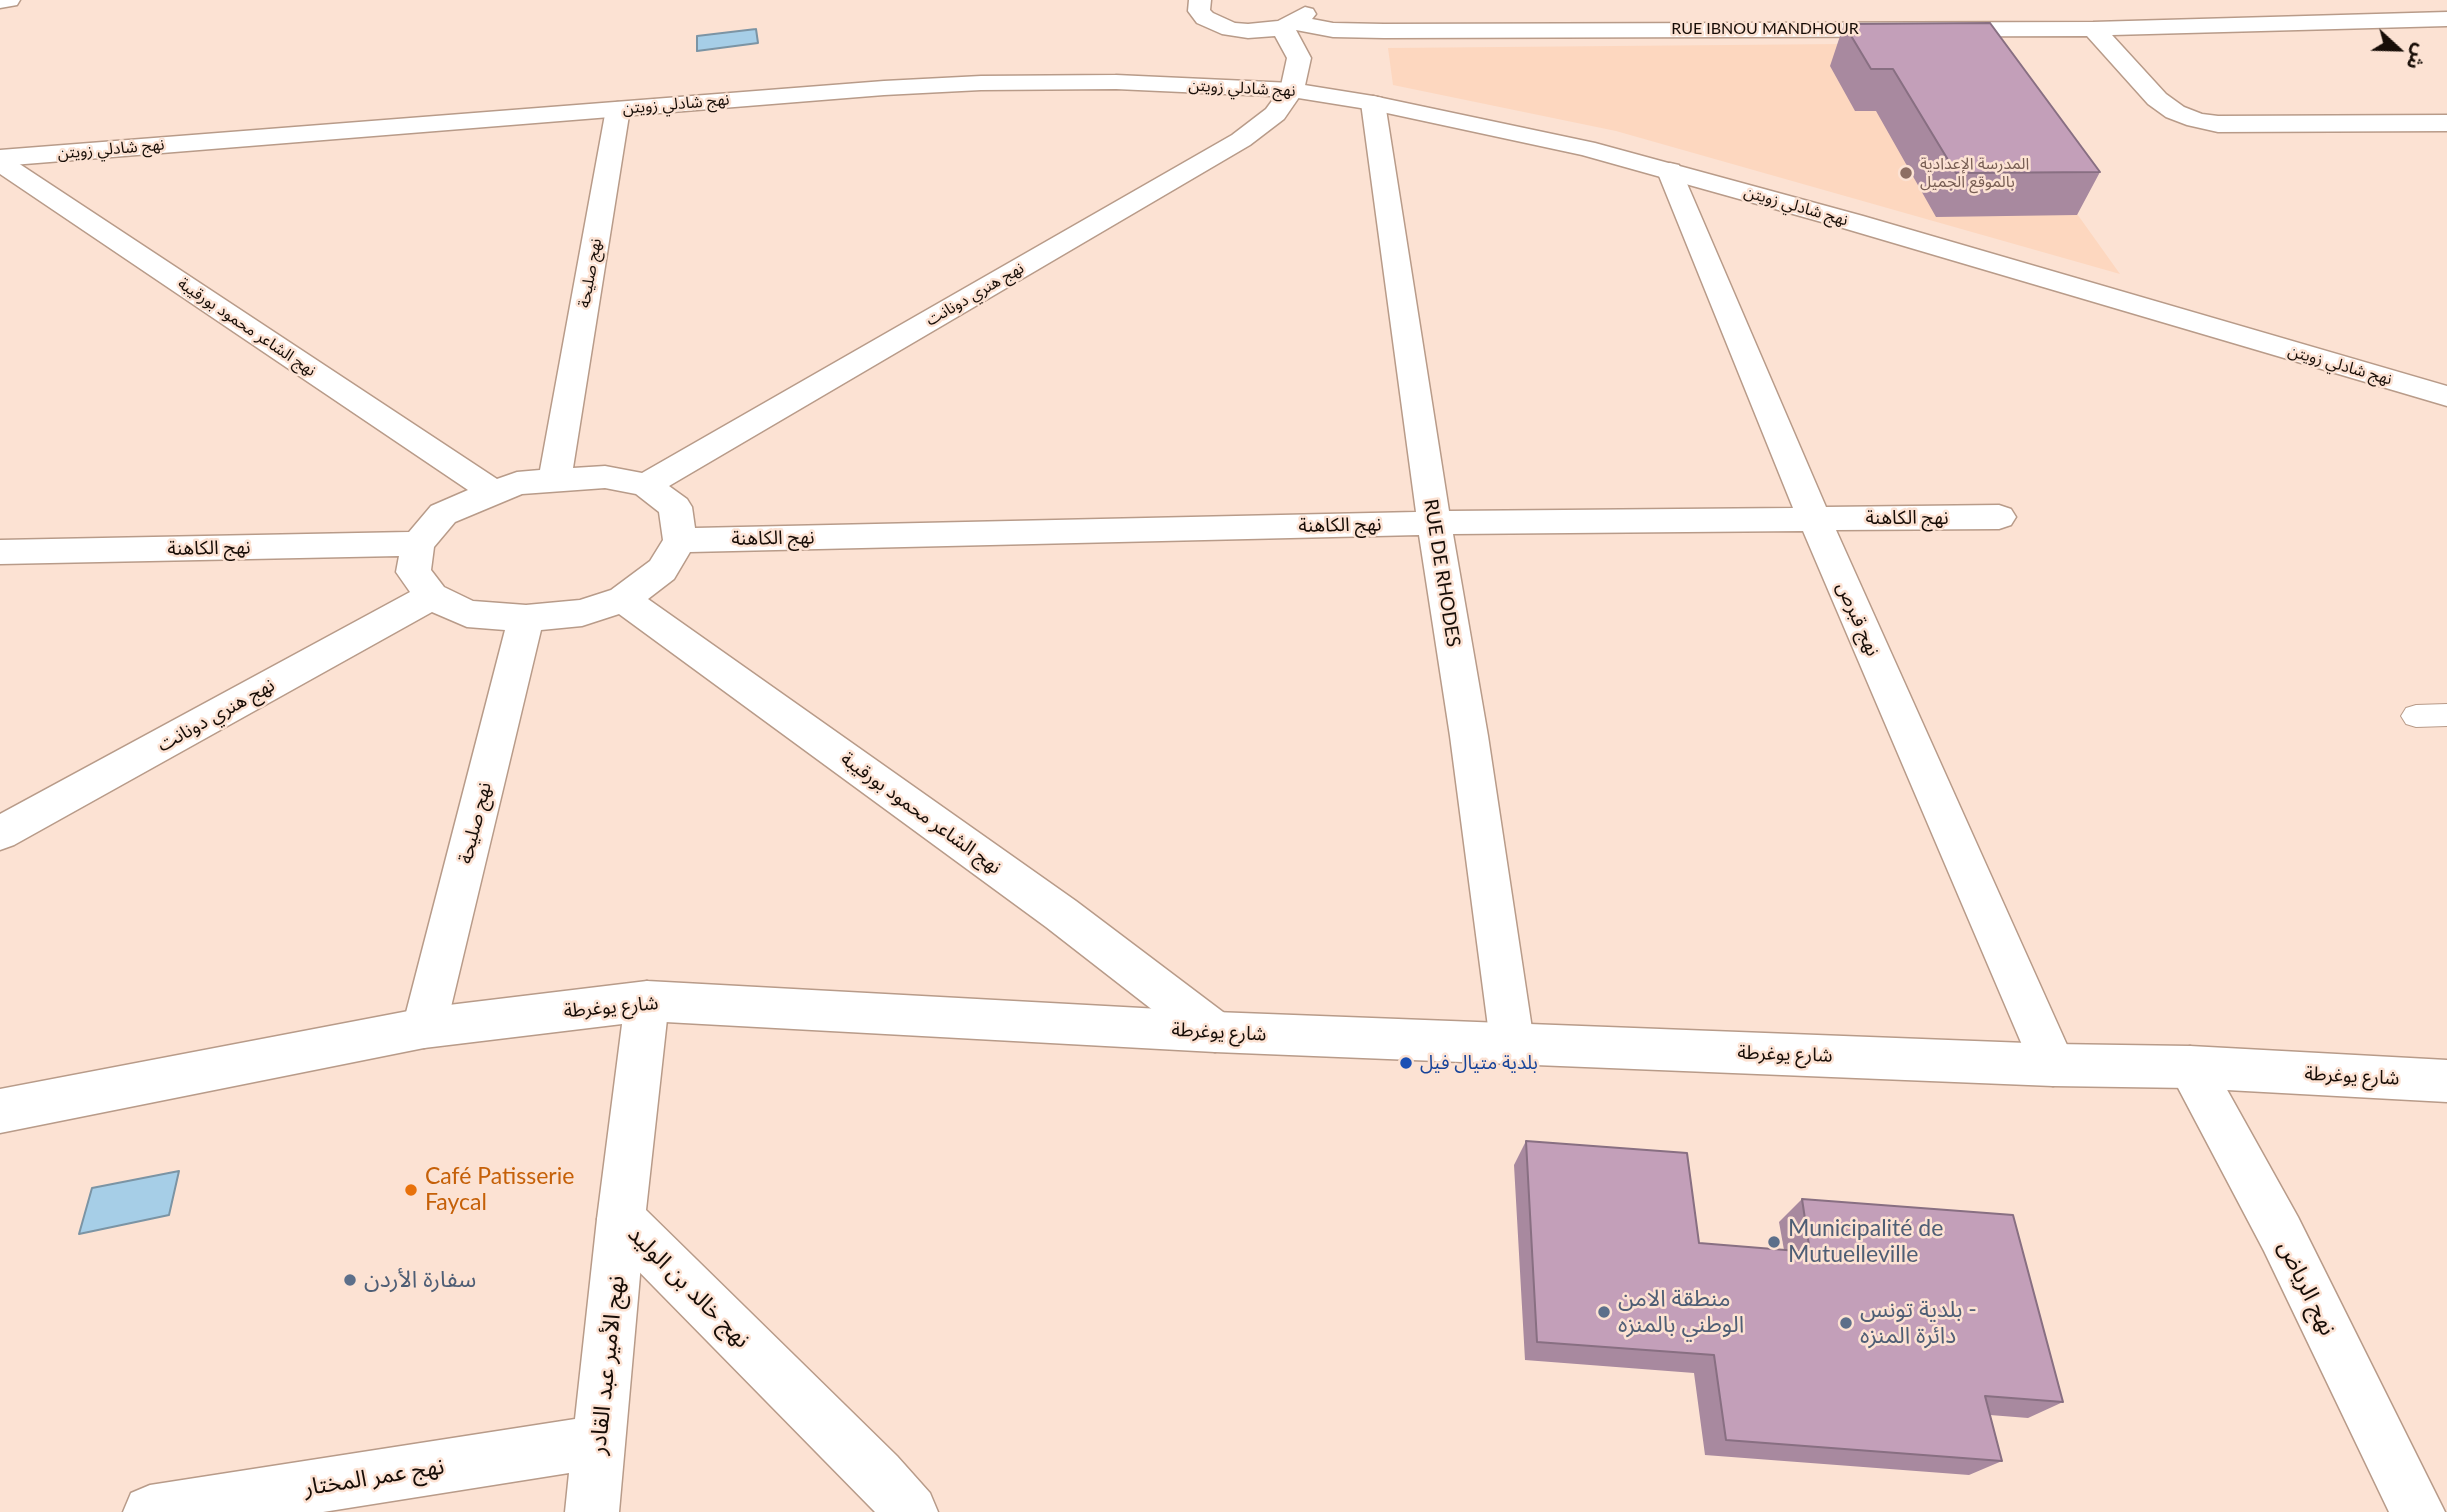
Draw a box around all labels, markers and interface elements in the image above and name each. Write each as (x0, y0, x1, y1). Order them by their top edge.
north arrow (2363, 14, 2433, 84)
street label: RUE IBNOU MANDHOUR (1671, 19, 1859, 39)
text: ش (2402, 41, 2433, 73)
street label: نهج شادلي زويتن (1188, 76, 1296, 100)
street label: نهج شادلي زويتن (622, 90, 730, 118)
street label: نهج شادلي زويتن (57, 135, 165, 163)
place label: المدرسة الإعدادية بالموقع الجميل (1920, 154, 2029, 192)
marker: المدرسة الإعدادية بالموقع الجميل (1898, 165, 1914, 181)
street label: نهج شادلي زويتن (1742, 182, 1850, 230)
street label: نهج صليحة (574, 237, 606, 309)
street label: نهج هنري دونانت (923, 258, 1027, 330)
street label: نهج الشاعر محمود بورقيبة (174, 274, 320, 380)
street label: نهج شادلي زويتن (2286, 341, 2394, 389)
street label: RUE DE RHODES (1419, 497, 1465, 649)
street label: نهج الكاهنة (1865, 507, 1949, 529)
street label: نهج الكاهنة (1298, 513, 1382, 537)
street label: نهج الكاهنة (731, 526, 815, 550)
street label: نهج الكاهنة (167, 536, 251, 560)
street label: نهج قبرص (1832, 578, 1884, 660)
street label: نهج هنري دونانت (154, 673, 278, 757)
street label: نهج الشاعر محمود بورقيبة (836, 747, 1006, 879)
street label: نهج صليحة (454, 780, 496, 866)
street label: شارع يوغرطة (563, 991, 659, 1023)
street label: شارع يوغرطة (1171, 1018, 1267, 1046)
street label: شارع يوغرطة (1737, 1041, 1833, 1067)
place label: بلدية متيال فيل (1420, 1052, 1538, 1074)
marker: بلدية متيال فيل (1398, 1055, 1414, 1071)
street label: شارع يوغرطة (2304, 1062, 2400, 1090)
place label: Café Patisserie Faycal (425, 1163, 574, 1217)
marker: Café Patisserie Faycal (403, 1182, 419, 1198)
place label: Municipalité de Mutuelleville (1788, 1215, 1943, 1269)
street label: نهج خالد بن الوليد (622, 1220, 756, 1354)
marker: Municipalité de Mutuelleville (1766, 1234, 1782, 1250)
street label: نهج الرياض (2272, 1236, 2342, 1340)
place label: سفارة الأردن (364, 1266, 476, 1294)
marker: سفارة الأردن (342, 1272, 358, 1288)
street label: نهج الأمير عبد القادر (584, 1274, 630, 1456)
place label: منطقة الامن الوطني بالمنزه (1618, 1285, 1744, 1339)
place label: بلدية تونس - دائرة المنزه (1860, 1296, 1977, 1350)
marker: منطقة الامن الوطني بالمنزه (1596, 1304, 1612, 1320)
marker: بلدية تونس - دائرة المنزه (1838, 1315, 1854, 1331)
street label: نهج عمر المختار (302, 1452, 446, 1502)

